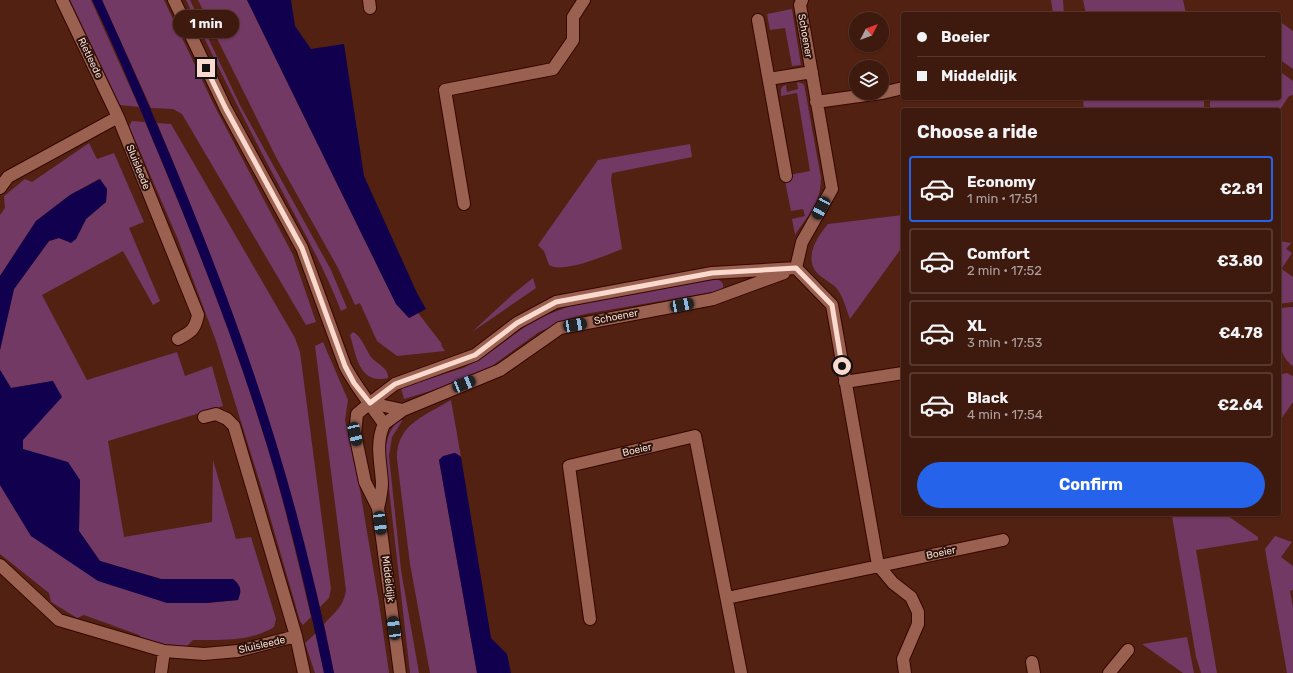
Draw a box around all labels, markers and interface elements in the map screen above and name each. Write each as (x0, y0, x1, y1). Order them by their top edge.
callout: 1 min (173, 10, 239, 38)
north arrow (849, 12, 889, 52)
map controls (849, 12, 889, 100)
street label: Schoener (795, 13, 815, 59)
text: 1 min (189, 16, 223, 31)
text: Boeier (941, 28, 990, 46)
street label: Rietleede (75, 36, 105, 81)
route end (197, 59, 215, 77)
button: layers (849, 60, 889, 100)
text: Middeldijk (941, 67, 1017, 85)
text: Choose a ride (917, 121, 1038, 143)
street label: Sluisleede (124, 143, 153, 192)
icon: car (919, 171, 955, 207)
text: Economy (967, 173, 1036, 191)
text: €2.81 (1220, 180, 1263, 198)
text: 1 min · 17:51 (967, 191, 1038, 206)
car (810, 195, 832, 221)
icon: car (919, 243, 955, 279)
text: Comfort (967, 245, 1030, 263)
text: €3.80 (1217, 252, 1263, 270)
text: 2 min · 17:52 (967, 263, 1042, 278)
car (669, 297, 695, 313)
street label: Schoener (593, 307, 639, 327)
icon: car (919, 315, 955, 351)
car (562, 317, 588, 333)
text: XL (967, 317, 986, 335)
text: €4.78 (1219, 324, 1263, 342)
text: 3 min · 17:53 (967, 335, 1042, 350)
route start (833, 357, 851, 375)
car (451, 374, 477, 394)
icon: car (919, 387, 955, 423)
text: Black (967, 389, 1008, 407)
text: €2.64 (1217, 396, 1263, 414)
text: 4 min · 17:54 (967, 407, 1043, 422)
car (346, 421, 364, 447)
street label: Boeier (621, 441, 653, 459)
button: Confirm (917, 462, 1265, 508)
car (373, 510, 387, 536)
street label: Boeier (925, 544, 957, 562)
street label: Middeldijk (379, 555, 397, 604)
car (386, 615, 402, 641)
street label: Sluisleede (238, 634, 287, 656)

